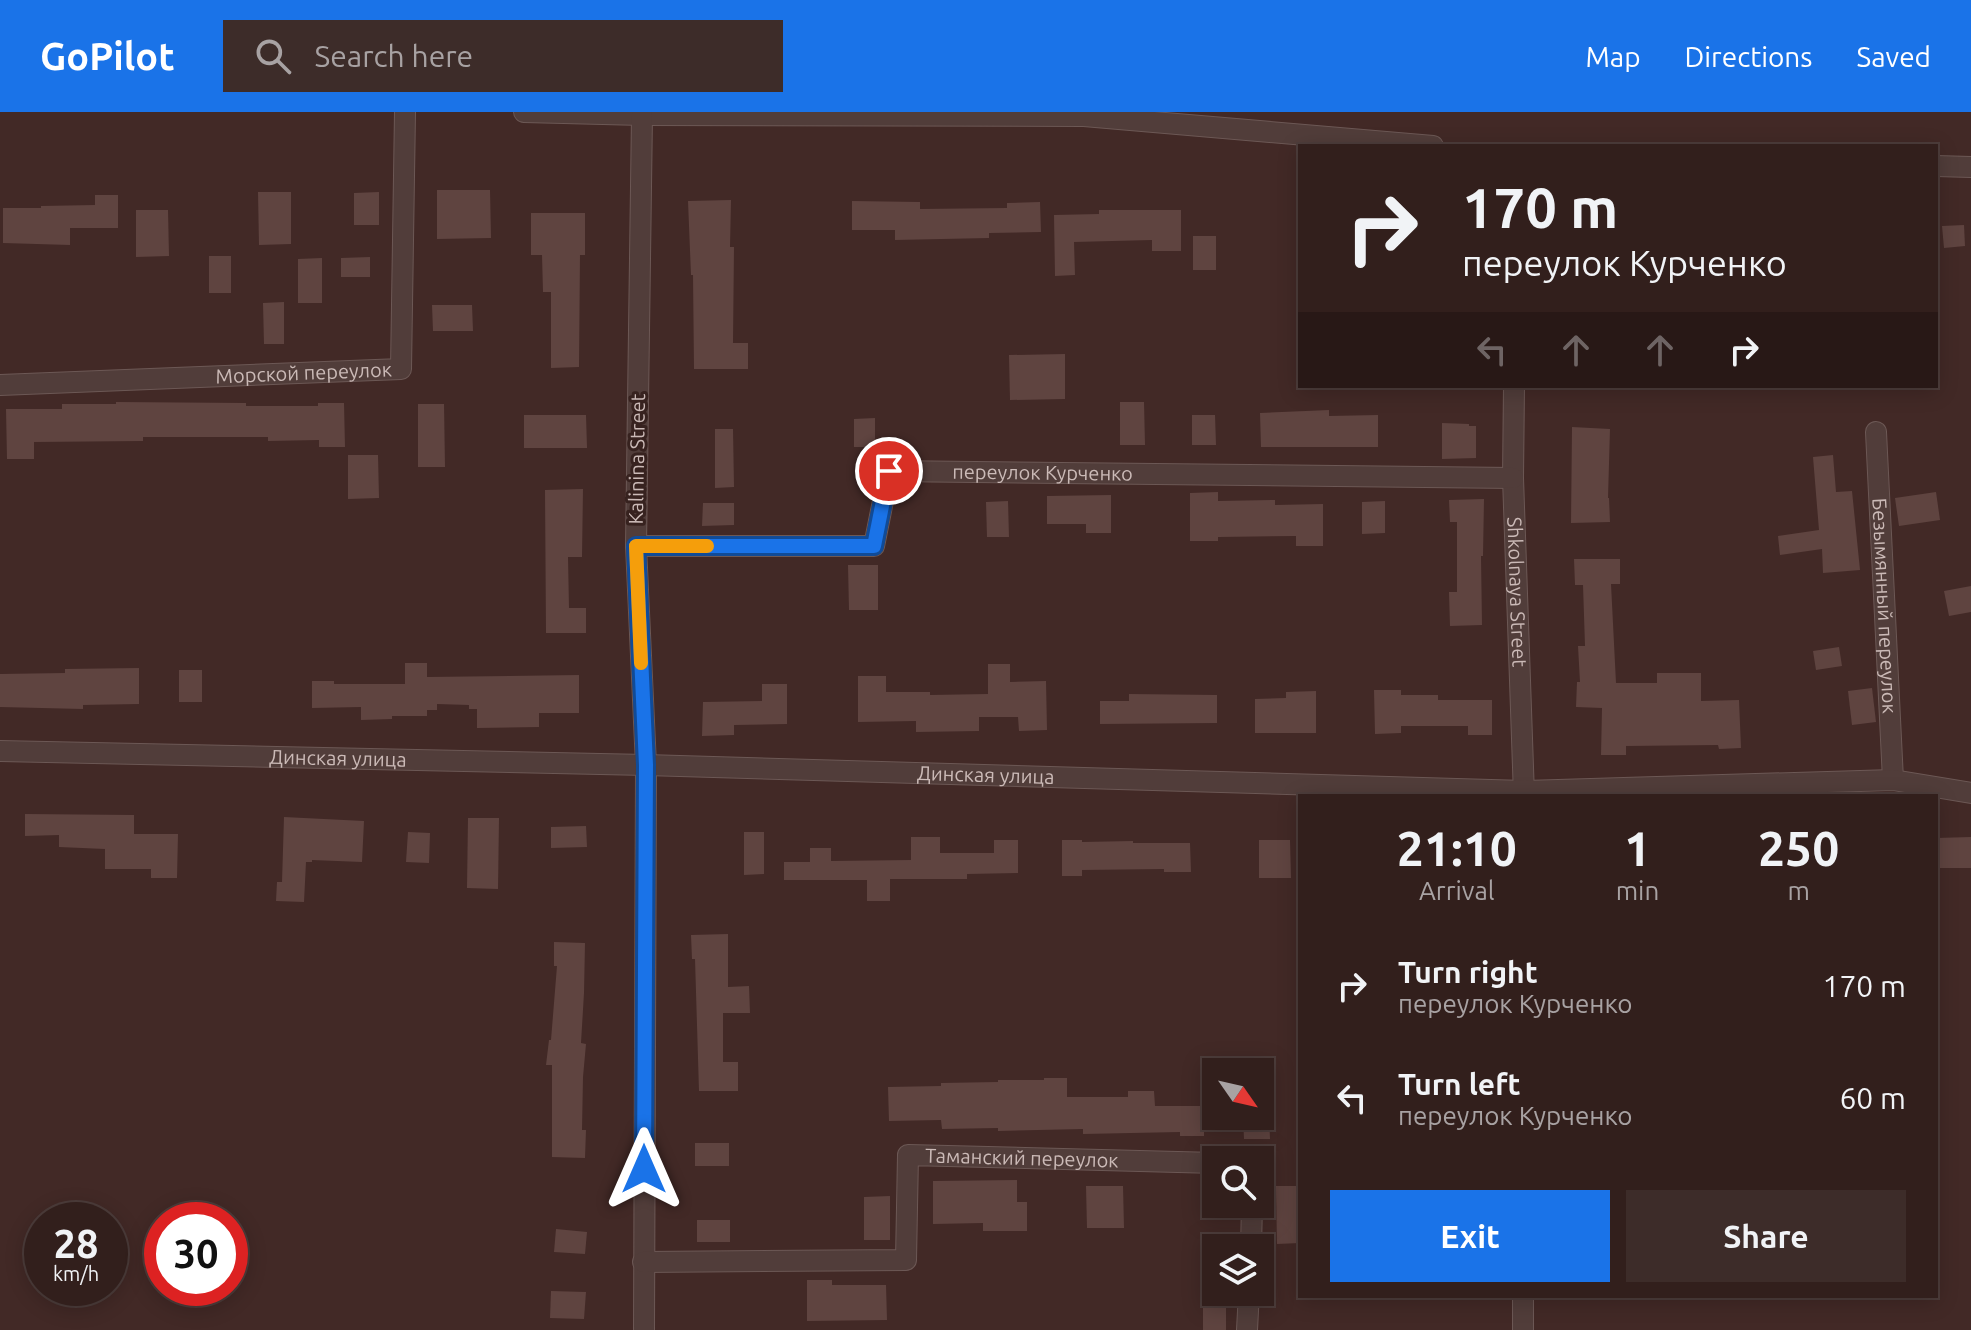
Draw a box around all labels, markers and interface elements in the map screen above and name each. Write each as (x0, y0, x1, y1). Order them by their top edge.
search box (223, 20, 783, 92)
icon: search (251, 34, 295, 78)
text: GoPilot (40, 35, 175, 77)
text: Search here (315, 39, 473, 73)
text: Map (1585, 41, 1641, 72)
text: Directions (1685, 41, 1812, 72)
text: Saved (1856, 41, 1931, 72)
icon: right (1330, 176, 1434, 280)
text: 170 m (1462, 176, 1618, 239)
text: переулок Курченко (1462, 242, 1787, 283)
icon: left (1470, 328, 1514, 372)
icon: ahead (1554, 328, 1598, 372)
icon: ahead (1638, 328, 1682, 372)
icon: right (1722, 328, 1766, 372)
street label: Морской переулок (215, 357, 392, 387)
street label: Kalinina Street (624, 393, 649, 525)
pin (855, 437, 923, 505)
icon: arrive (867, 449, 911, 493)
street label: переулок Курченко (952, 460, 1133, 485)
street label: Безымянный переулок (1868, 497, 1902, 714)
street label: Shkolnaya Street (1503, 516, 1532, 668)
street label: Динская улица (269, 745, 407, 771)
street label: Динская улица (917, 761, 1055, 788)
text: 21:10 (1397, 821, 1517, 875)
text: 1 (1624, 821, 1651, 875)
text: 250 (1758, 821, 1839, 875)
text: Arrival (1419, 876, 1495, 905)
text: min (1616, 876, 1659, 905)
text: m (1787, 876, 1810, 905)
text: Turn right (1398, 955, 1538, 989)
icon: right (1330, 964, 1374, 1008)
text: 170 m (1822, 969, 1906, 1003)
text: переулок Курченко (1398, 989, 1633, 1018)
north arrow (1202, 1058, 1274, 1130)
map controls (1202, 1058, 1274, 1306)
text: Turn left (1398, 1067, 1520, 1101)
icon: left (1330, 1076, 1374, 1120)
text: 60 m (1839, 1081, 1906, 1115)
text: переулок Курченко (1398, 1101, 1633, 1130)
position arrow (602, 1127, 686, 1211)
street label: Таманский переулок (925, 1143, 1119, 1171)
button: search (1202, 1146, 1274, 1218)
button: Exit (1330, 1190, 1610, 1282)
button: Share (1626, 1190, 1906, 1282)
speed limit sign: 30 (144, 1202, 248, 1306)
text: 28 (53, 1221, 99, 1266)
button: layers (1202, 1234, 1274, 1306)
text: km/h (53, 1262, 99, 1285)

